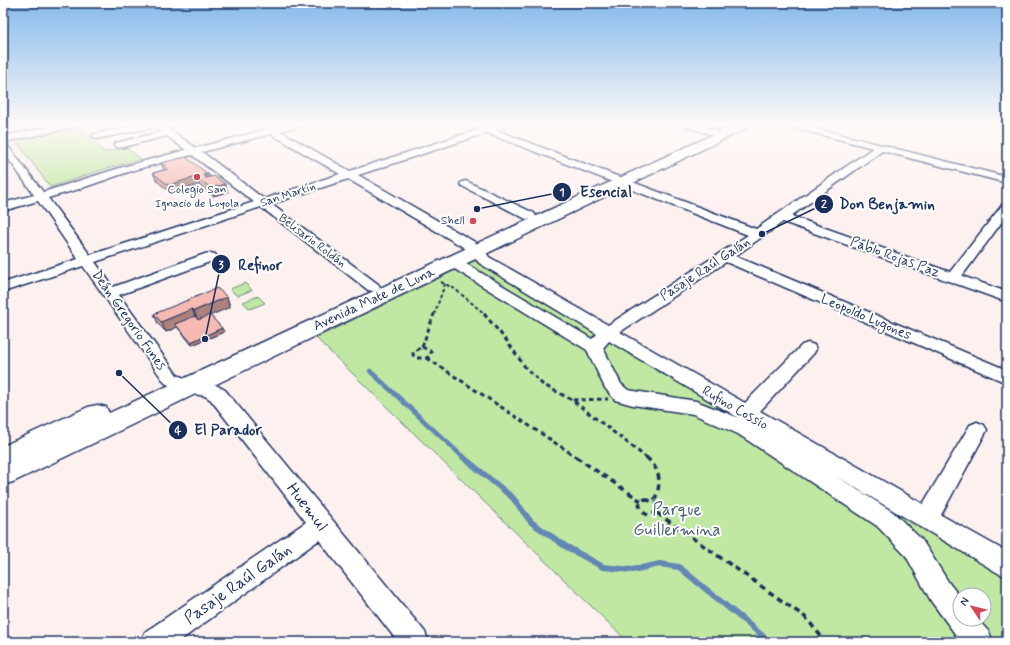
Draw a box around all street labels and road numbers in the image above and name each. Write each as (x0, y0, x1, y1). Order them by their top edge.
street label: San Martín (258, 179, 318, 211)
street label: Belisario Roldán (275, 210, 349, 272)
street label: Pablo Rojas Paz (848, 232, 943, 282)
street label: Pasaje Raúl Galán (656, 233, 754, 305)
street label: Avenida Mate de Luna (310, 263, 438, 335)
street label: Deán Gregorio Funes (88, 266, 171, 374)
street label: Leopoldo Lugones (818, 290, 914, 345)
street label: Rufino Cossío (699, 382, 771, 434)
street label: Huemul (281, 478, 333, 536)
street label: Pasaje Raúl Galán (180, 539, 297, 630)

